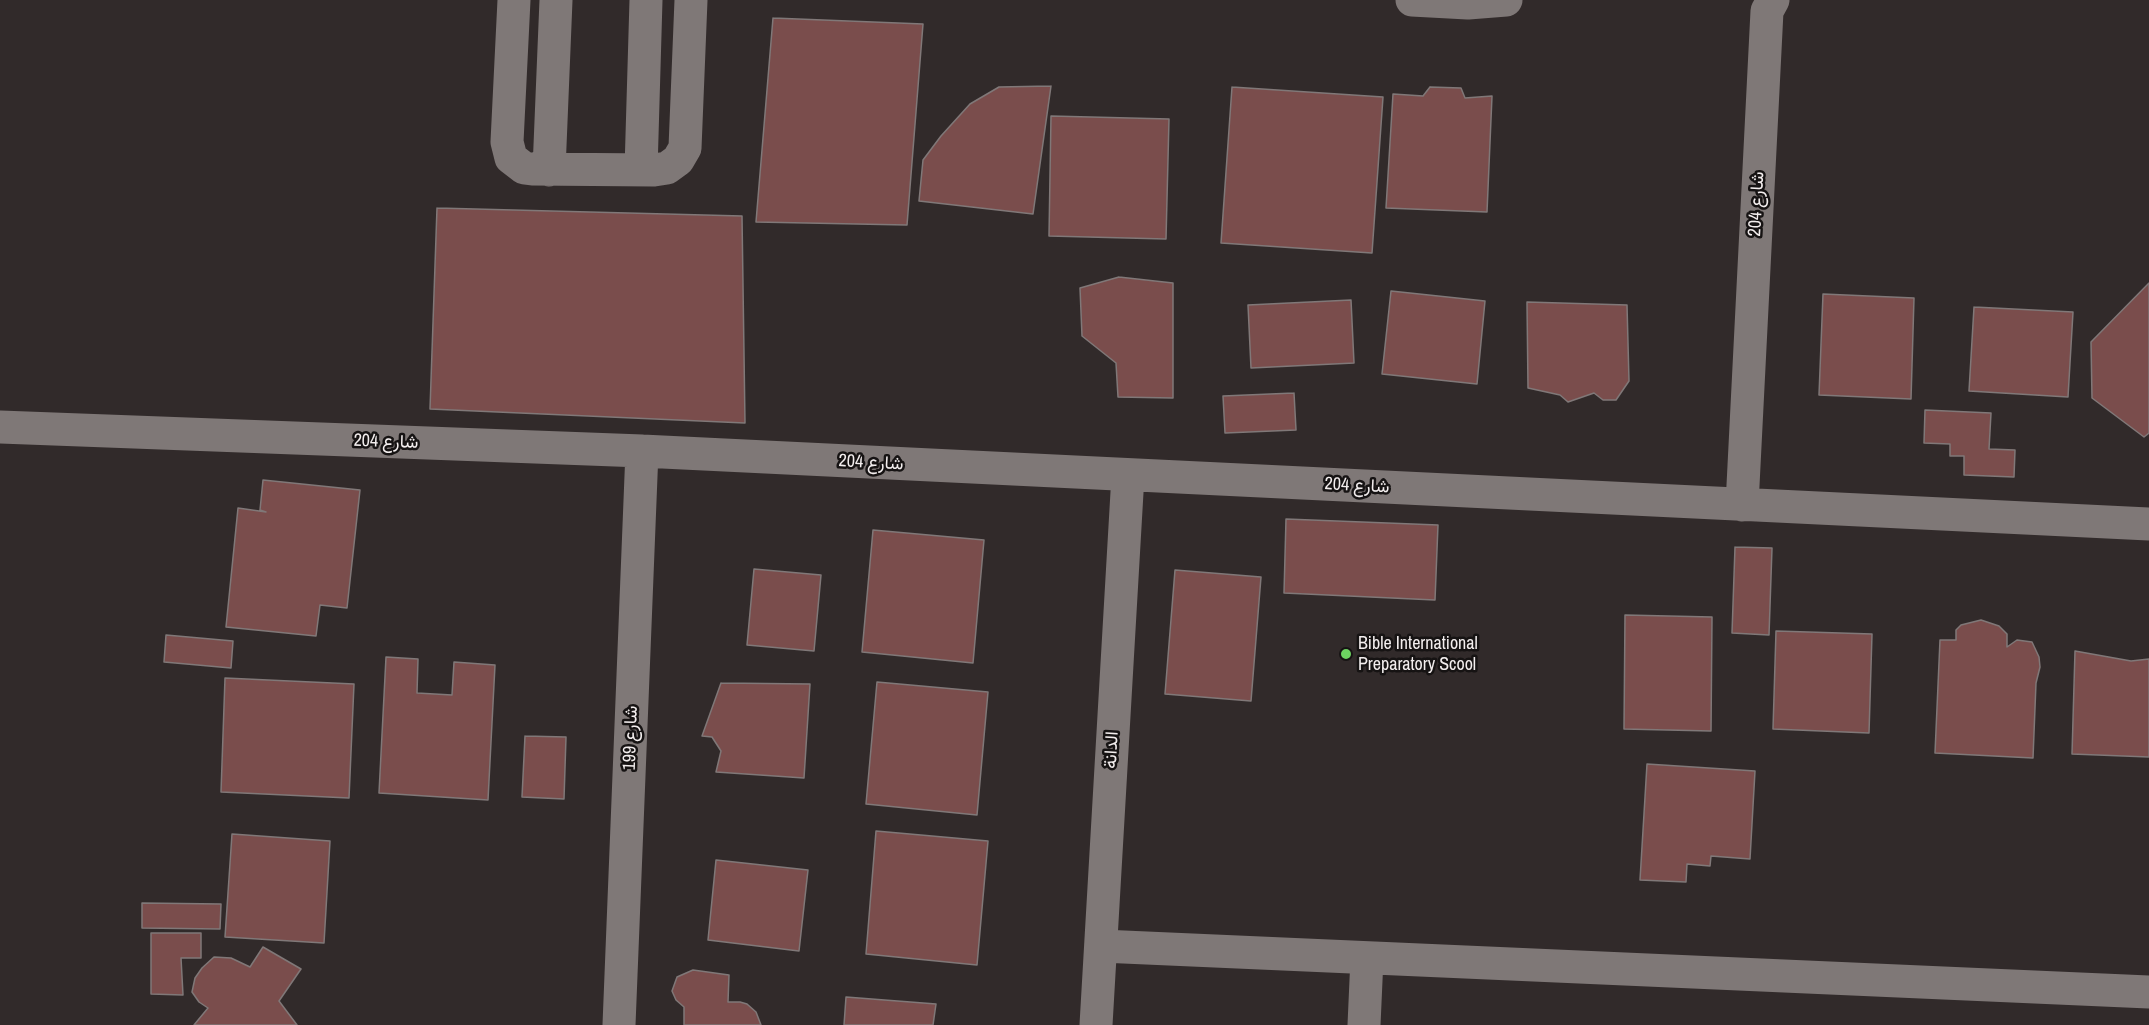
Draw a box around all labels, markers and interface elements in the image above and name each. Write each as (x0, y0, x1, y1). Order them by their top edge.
street label: شارع 204 (1745, 171, 1769, 237)
street label: شارع 204 (353, 430, 419, 454)
street label: شارع 204 (838, 451, 904, 475)
street label: شارع 204 (1324, 474, 1390, 498)
place label: Bible International Preparatory Scool (1358, 633, 1478, 676)
marker: Bible International Preparatory Scool (1339, 647, 1353, 661)
street label: شارع 199 (619, 705, 643, 771)
street label: الدانة (1100, 731, 1124, 769)

